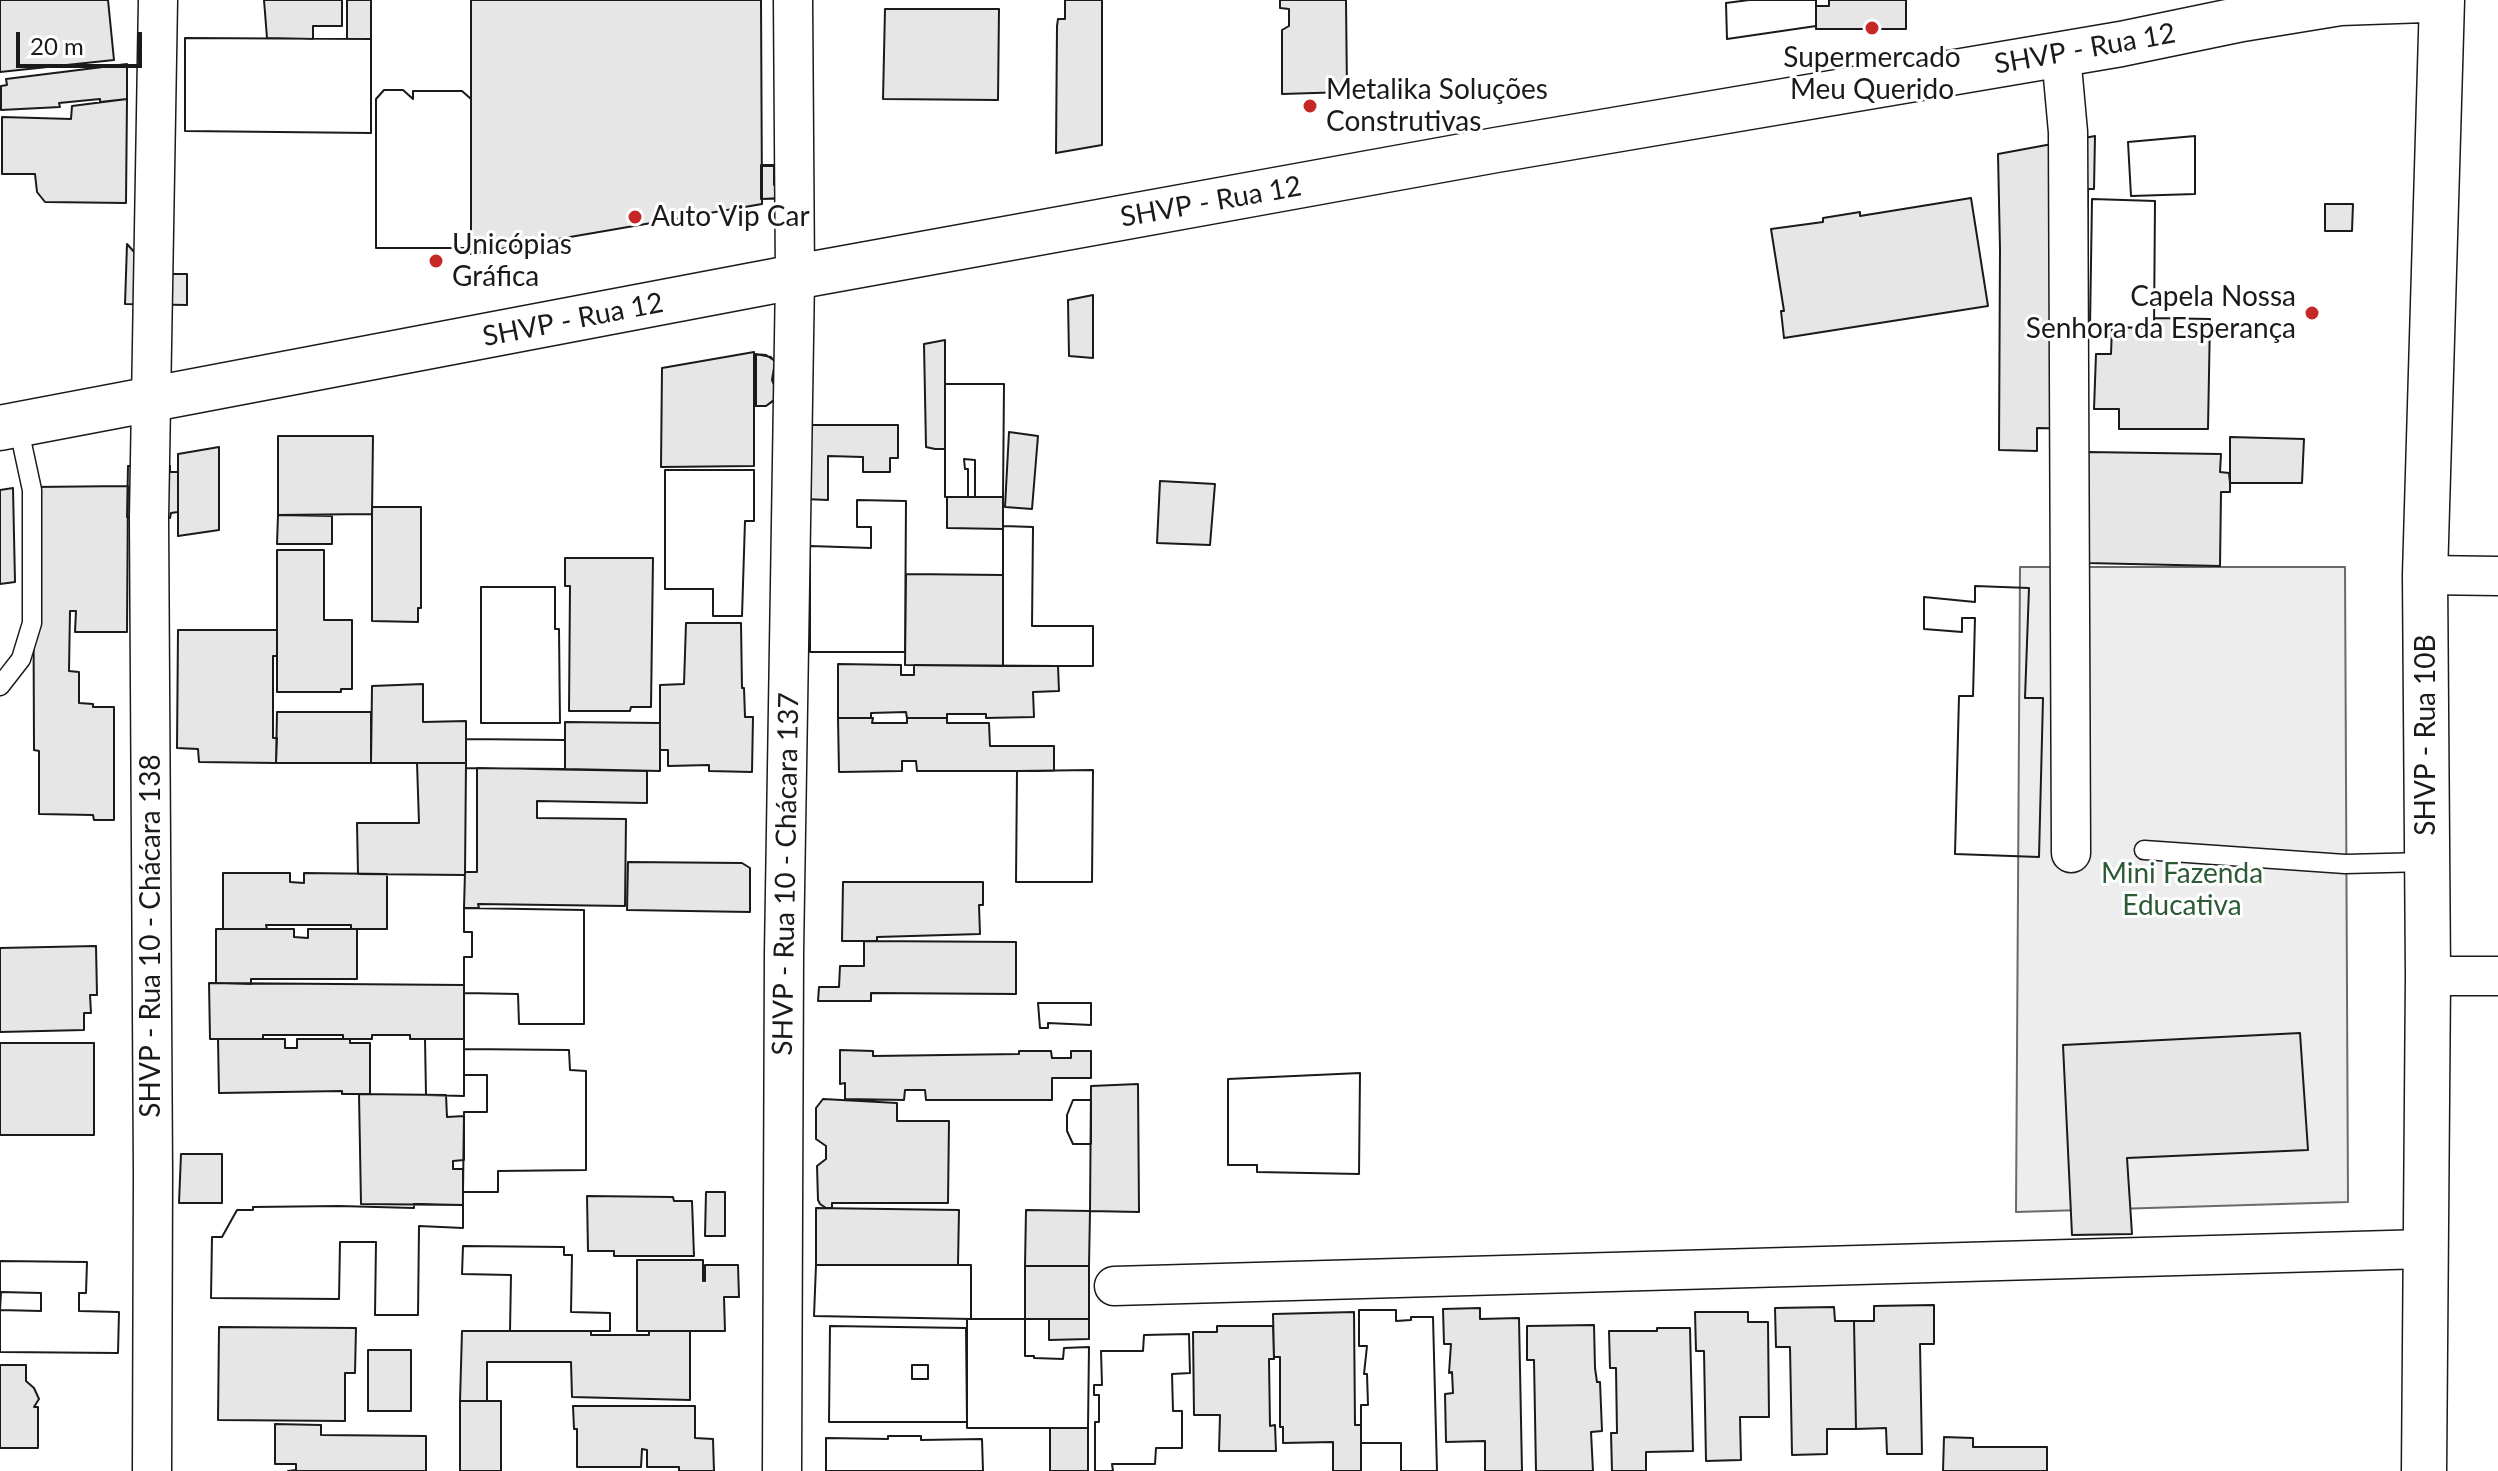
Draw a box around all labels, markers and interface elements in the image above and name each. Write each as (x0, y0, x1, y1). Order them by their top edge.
scale bar (20, 16, 146, 66)
street label: SHVP - Rua 12 (1992, 17, 2178, 81)
marker: Supermercado Meu Querido (1863, 19, 1881, 37)
text: 20 m (30, 31, 84, 60)
place label: Supermercado Meu Querido (1783, 41, 1961, 107)
place label: Metalika Soluções Construtivas (1326, 73, 1548, 139)
marker: Metalika Soluções Construtivas (1301, 97, 1319, 115)
street label: SHVP - Rua 12 (1118, 170, 1304, 234)
place label: Auto Vip Car (651, 200, 810, 234)
marker: Auto Vip Car (626, 208, 644, 226)
place label: Unicópias Gráfica (452, 228, 572, 294)
marker: Unicópias Gráfica (427, 252, 445, 270)
place label: Capela Nossa Senhora da Esperança (2026, 280, 2296, 346)
street label: SHVP - Rua 12 (480, 286, 666, 354)
marker: Capela Nossa Senhora da Esperança (2303, 304, 2321, 322)
street label: SHVP - Rua 10B (2409, 634, 2443, 836)
street label: SHVP - Rua 10 - Chácara 137 (766, 692, 806, 1056)
street label: SHVP - Rua 10 - Chácara 138 (134, 754, 168, 1118)
park label: Mini Fazenda Educativa (2101, 857, 2263, 923)

